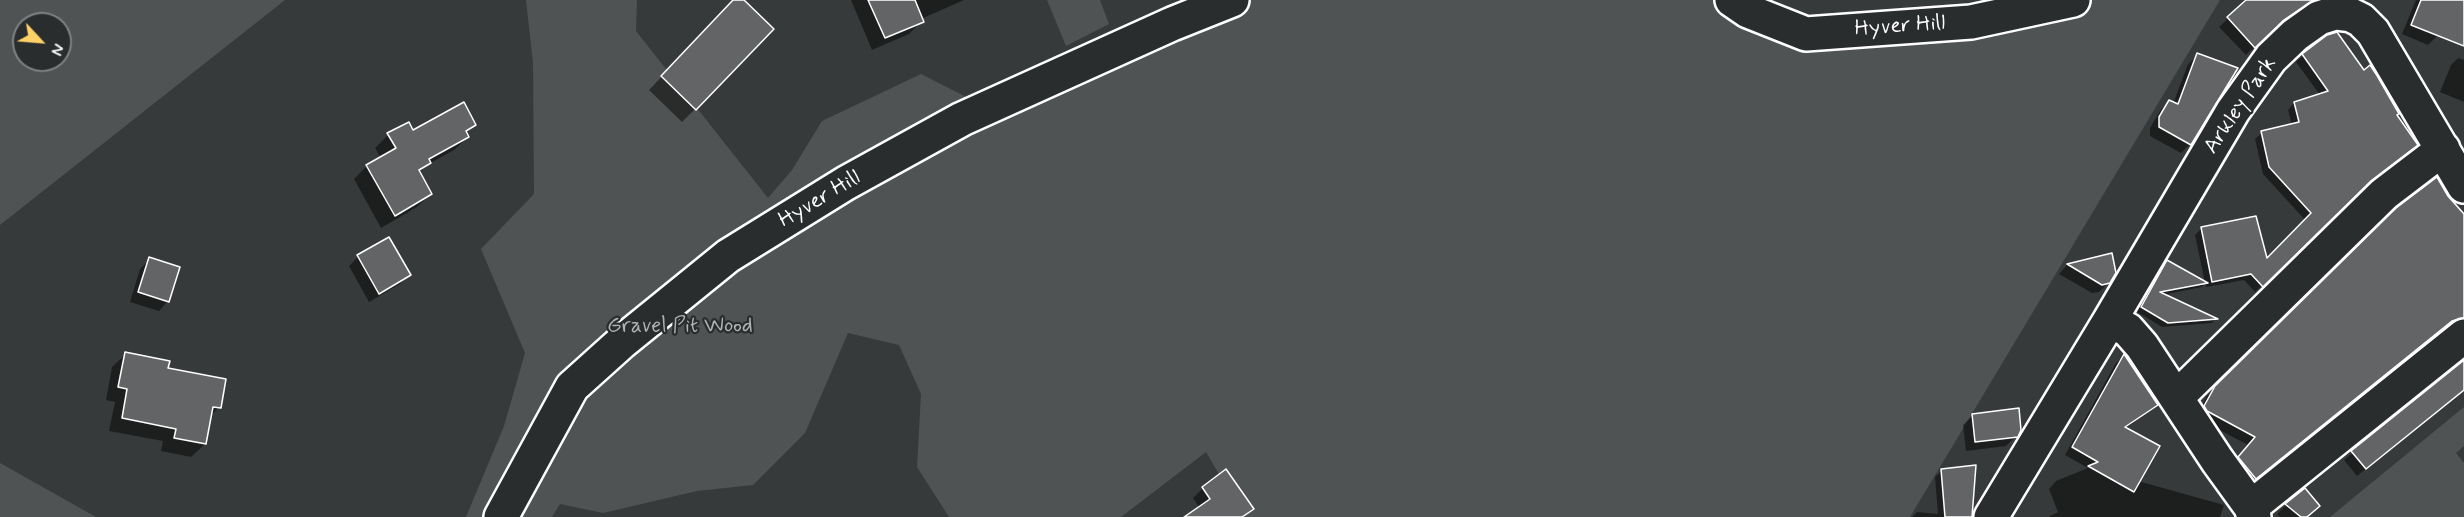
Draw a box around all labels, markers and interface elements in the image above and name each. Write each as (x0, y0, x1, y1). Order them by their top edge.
street label: Hyver Hill (1854, 11, 1946, 43)
north arrow (12, 12, 72, 72)
text: N (45, 40, 69, 59)
street label: Arkley Park (2199, 53, 2283, 159)
street label: Hyver Hill (774, 165, 866, 235)
park label: Gravel Pit Wood (607, 314, 753, 340)

